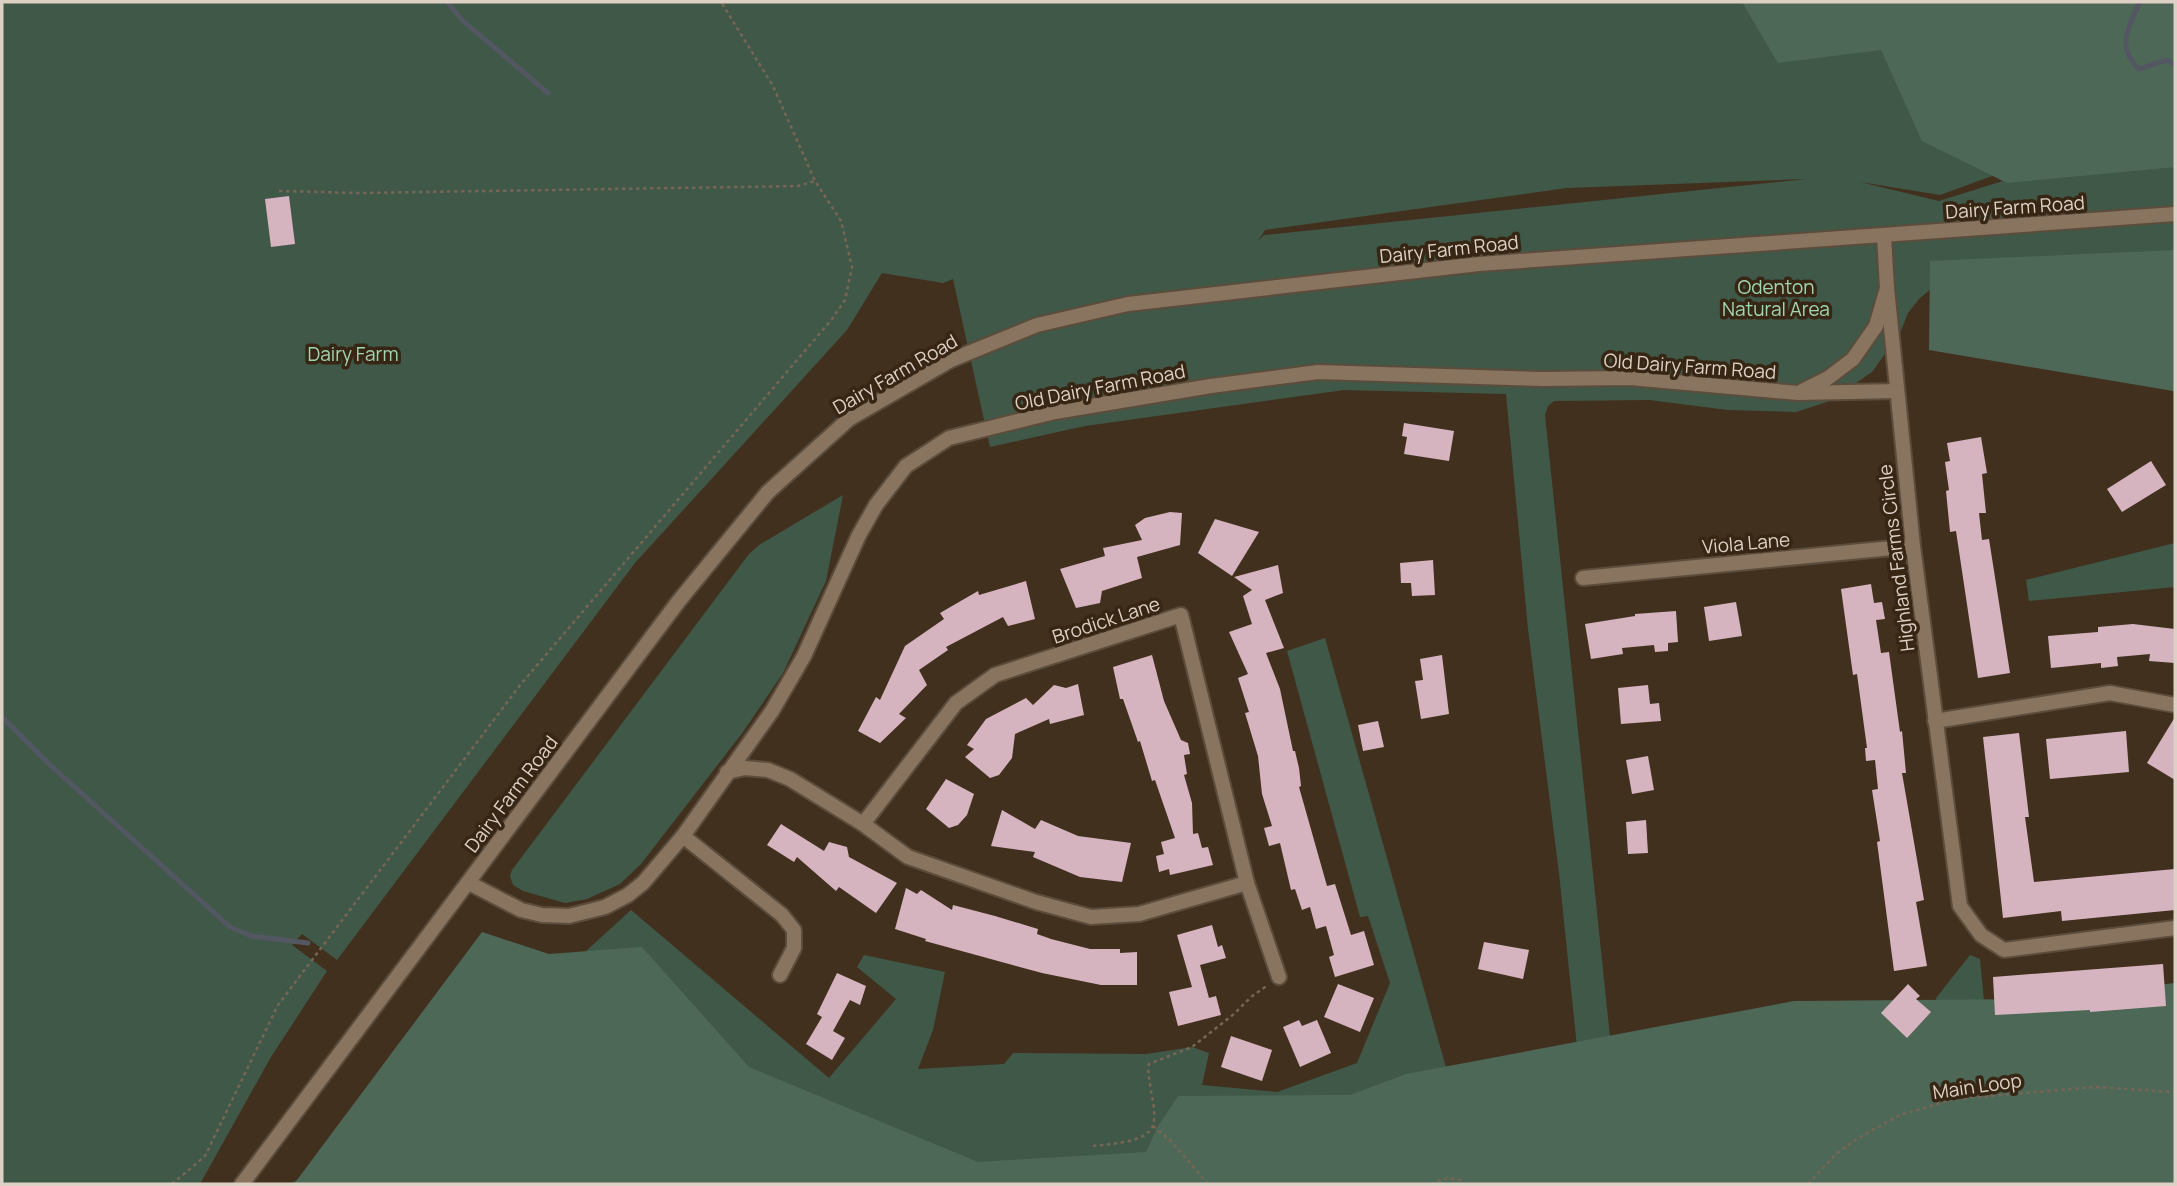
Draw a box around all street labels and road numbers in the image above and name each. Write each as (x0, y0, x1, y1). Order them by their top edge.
street label: Dairy Farm Road (1944, 189, 2086, 225)
street label: Dairy Farm Road (1378, 229, 1520, 269)
street label: Dairy Farm Road (828, 328, 962, 420)
street label: Old Dairy Farm Road (1603, 347, 1777, 385)
street label: Old Dairy Farm Road (1013, 358, 1187, 416)
street label: Highland Farms Circle (1872, 463, 1920, 653)
street label: Viola Lane (1701, 526, 1791, 560)
street label: Brodick Lane (1049, 590, 1163, 650)
street label: Dairy Farm Road (459, 730, 563, 858)
street label: Main Loop (1931, 1067, 2023, 1105)

